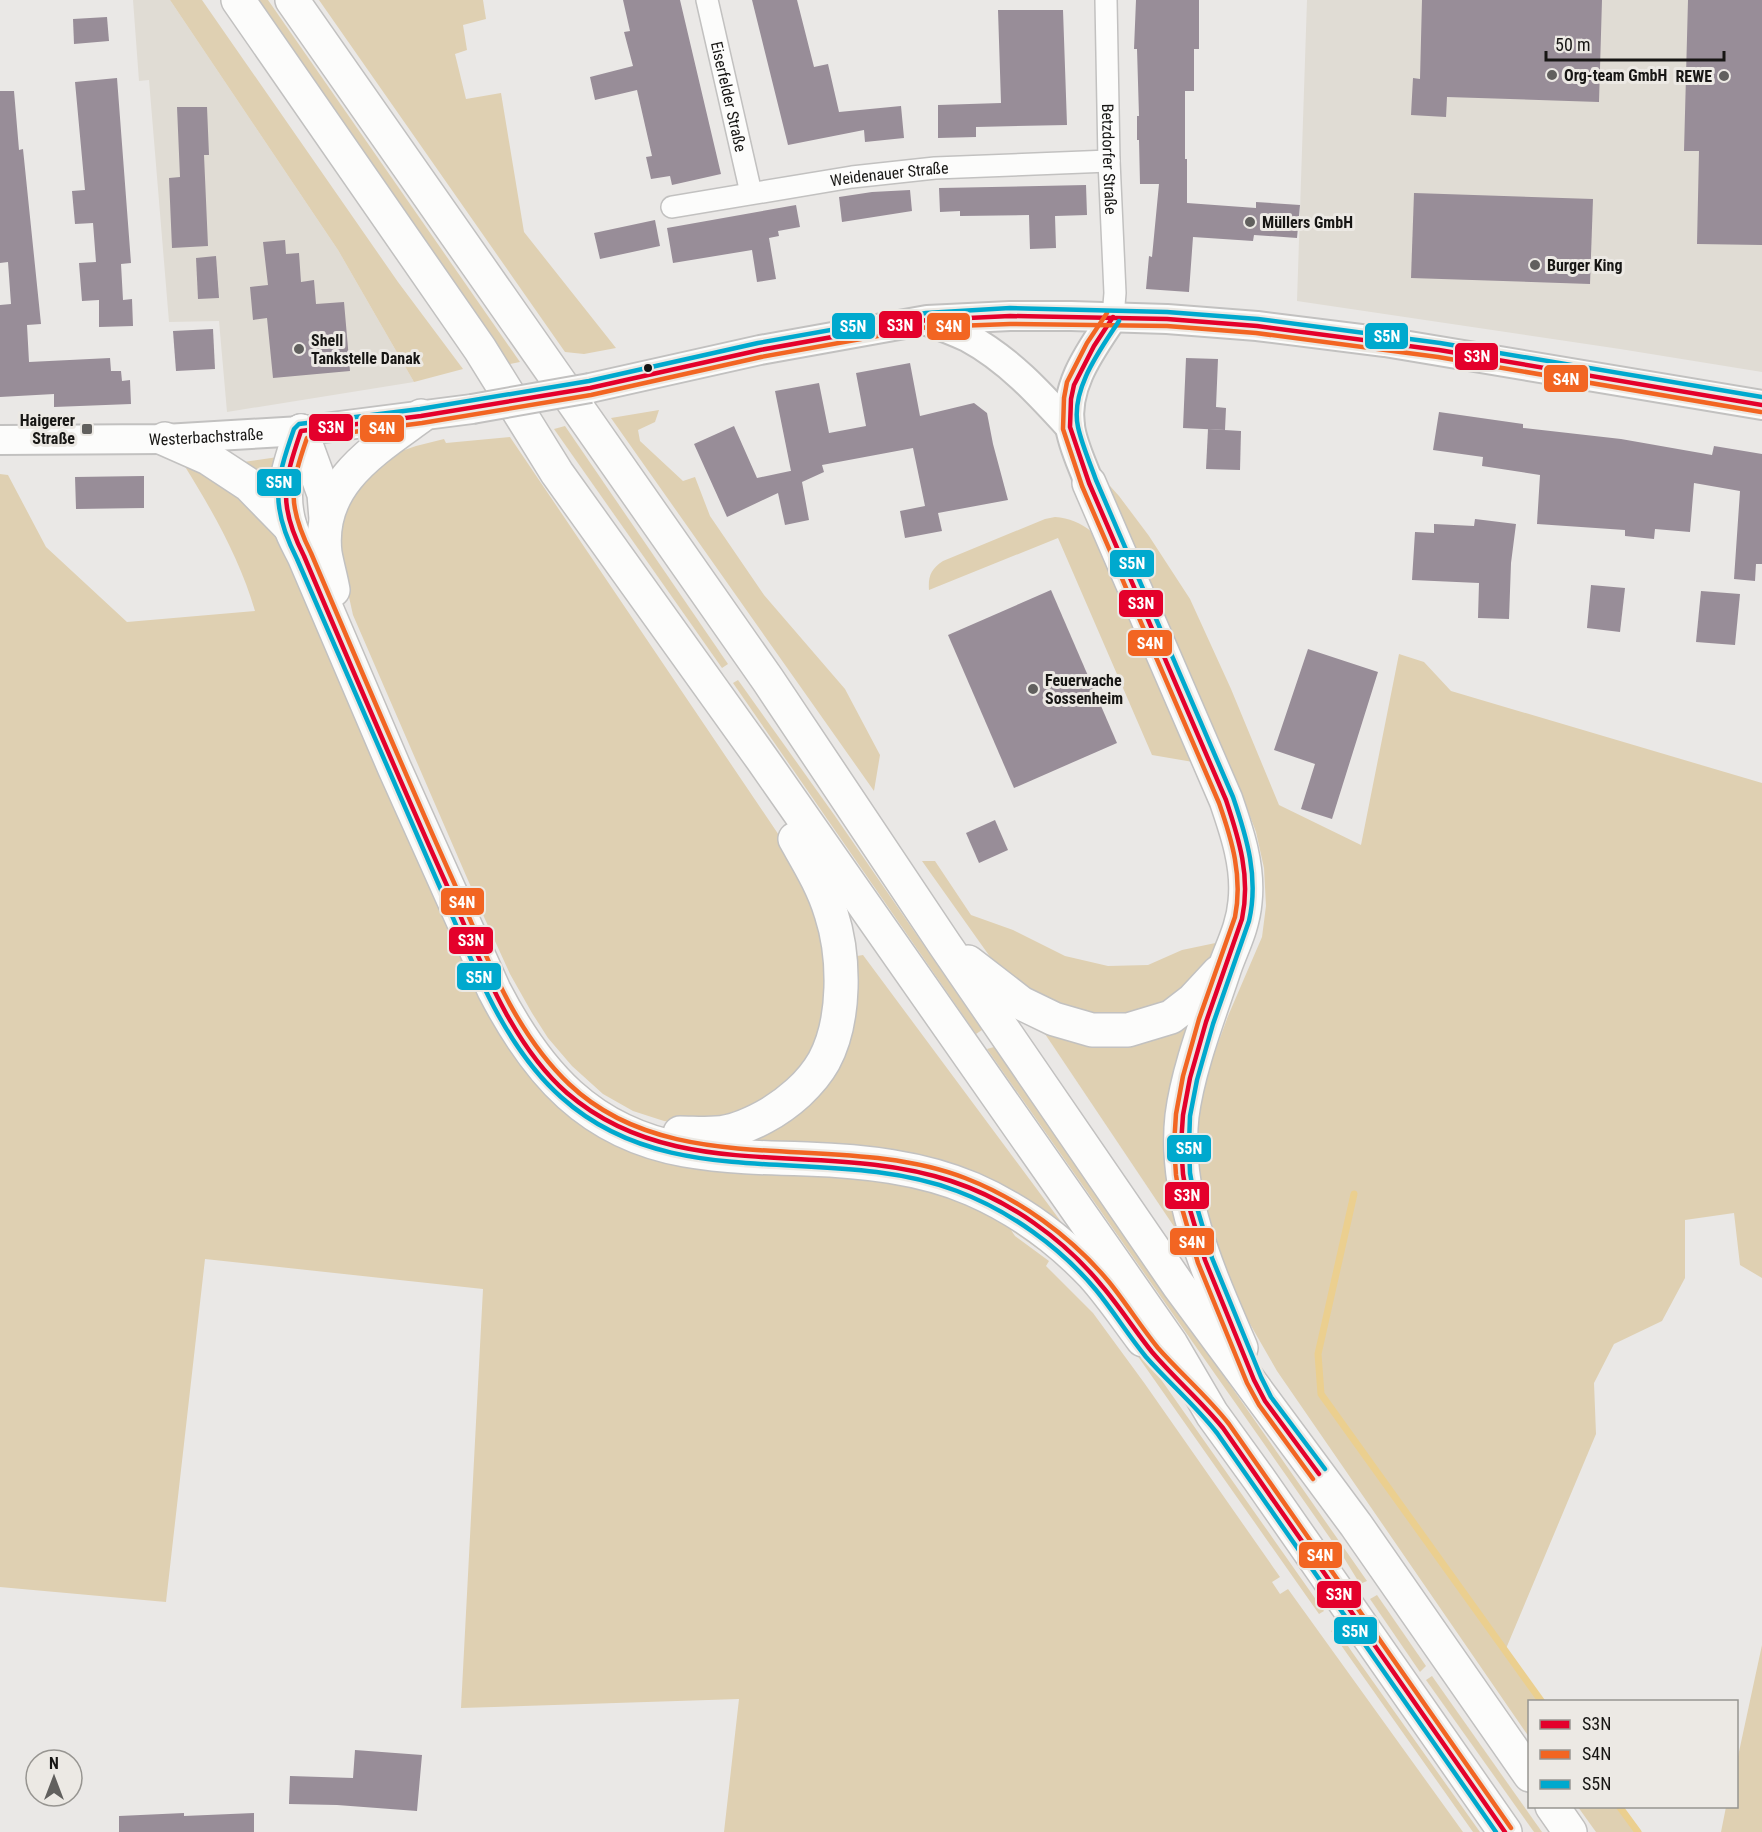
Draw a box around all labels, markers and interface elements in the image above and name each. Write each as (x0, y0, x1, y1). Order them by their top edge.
scale bar (1546, 24, 1724, 62)
text: 50 m (1555, 34, 1590, 55)
street label: Eiserfelder Straße (707, 40, 750, 154)
place label: Org-team GmbH (1564, 66, 1667, 85)
place label: REWE (1675, 67, 1712, 86)
marker: Org-team GmbH (1545, 68, 1559, 82)
marker: REWE (1717, 69, 1731, 83)
street label: Betzdorfer Straße (1098, 103, 1120, 215)
street label: Weidenauer Straße (829, 158, 949, 190)
place label: Müllers GmbH (1262, 213, 1353, 232)
marker: Müllers GmbH (1243, 215, 1257, 229)
place label: Burger King (1547, 256, 1623, 275)
marker: Burger King (1528, 258, 1542, 272)
line badge: S3N (878, 310, 923, 339)
line badge: S5N (831, 312, 876, 340)
line badge: S4N (926, 312, 971, 341)
text: S3N (887, 316, 913, 335)
text: S5N (840, 317, 866, 336)
text: S4N (936, 317, 962, 336)
line badge: S5N (1364, 322, 1409, 350)
text: S5N (1374, 327, 1400, 346)
place label: Shell Tankstelle Danak (311, 331, 421, 368)
marker: Shell Tankstelle Danak (292, 342, 306, 356)
line badge: S3N (1454, 342, 1499, 371)
text: S3N (1464, 347, 1490, 366)
unlabelled marker (642, 362, 654, 374)
line badge: S4N (1543, 364, 1589, 393)
text: S4N (1553, 370, 1579, 389)
place label: Haigerer Straße (20, 411, 75, 448)
line badge: S3N (308, 413, 354, 442)
line badge: S4N (359, 414, 405, 443)
text: S3N (318, 418, 344, 437)
text: S4N (369, 419, 395, 438)
marker: Haigerer Straße (80, 422, 94, 436)
street label: Westerbachstraße (149, 424, 264, 449)
line badge: S5N (256, 468, 302, 497)
text: S5N (266, 473, 292, 492)
line badge: S5N (1109, 549, 1155, 578)
text: S5N (1119, 554, 1145, 573)
line badge: S3N (1118, 589, 1164, 618)
text: S3N (1128, 594, 1154, 613)
line badge: S4N (1127, 629, 1173, 657)
text: S4N (1137, 634, 1163, 653)
place label: Feuerwache Sossenheim (1045, 671, 1123, 708)
marker: Feuerwache Sossenheim (1026, 682, 1040, 696)
line badge: S4N (440, 887, 485, 916)
text: S4N (449, 893, 475, 912)
line badge: S3N (448, 926, 494, 955)
text: S3N (458, 931, 484, 950)
line badge: S5N (456, 962, 502, 991)
text: S5N (466, 968, 492, 987)
line badge: S5N (1166, 1134, 1212, 1163)
text: S5N (1176, 1139, 1202, 1158)
line badge: S3N (1164, 1181, 1210, 1210)
text: S3N (1174, 1186, 1200, 1205)
line badge: S4N (1169, 1227, 1215, 1256)
text: S4N (1179, 1233, 1205, 1252)
line badge: S4N (1298, 1541, 1343, 1569)
text: S4N (1307, 1546, 1333, 1565)
line badge: S3N (1316, 1580, 1362, 1609)
text: S3N (1326, 1585, 1352, 1604)
line badge: S5N (1333, 1616, 1378, 1645)
text: S5N (1342, 1622, 1368, 1641)
legend (1528, 1700, 1738, 1808)
text: S3N (1582, 1713, 1611, 1734)
text: S4N (1582, 1743, 1611, 1764)
north arrow (24, 1748, 84, 1808)
text: N (49, 1754, 59, 1773)
text: S5N (1582, 1773, 1611, 1794)

